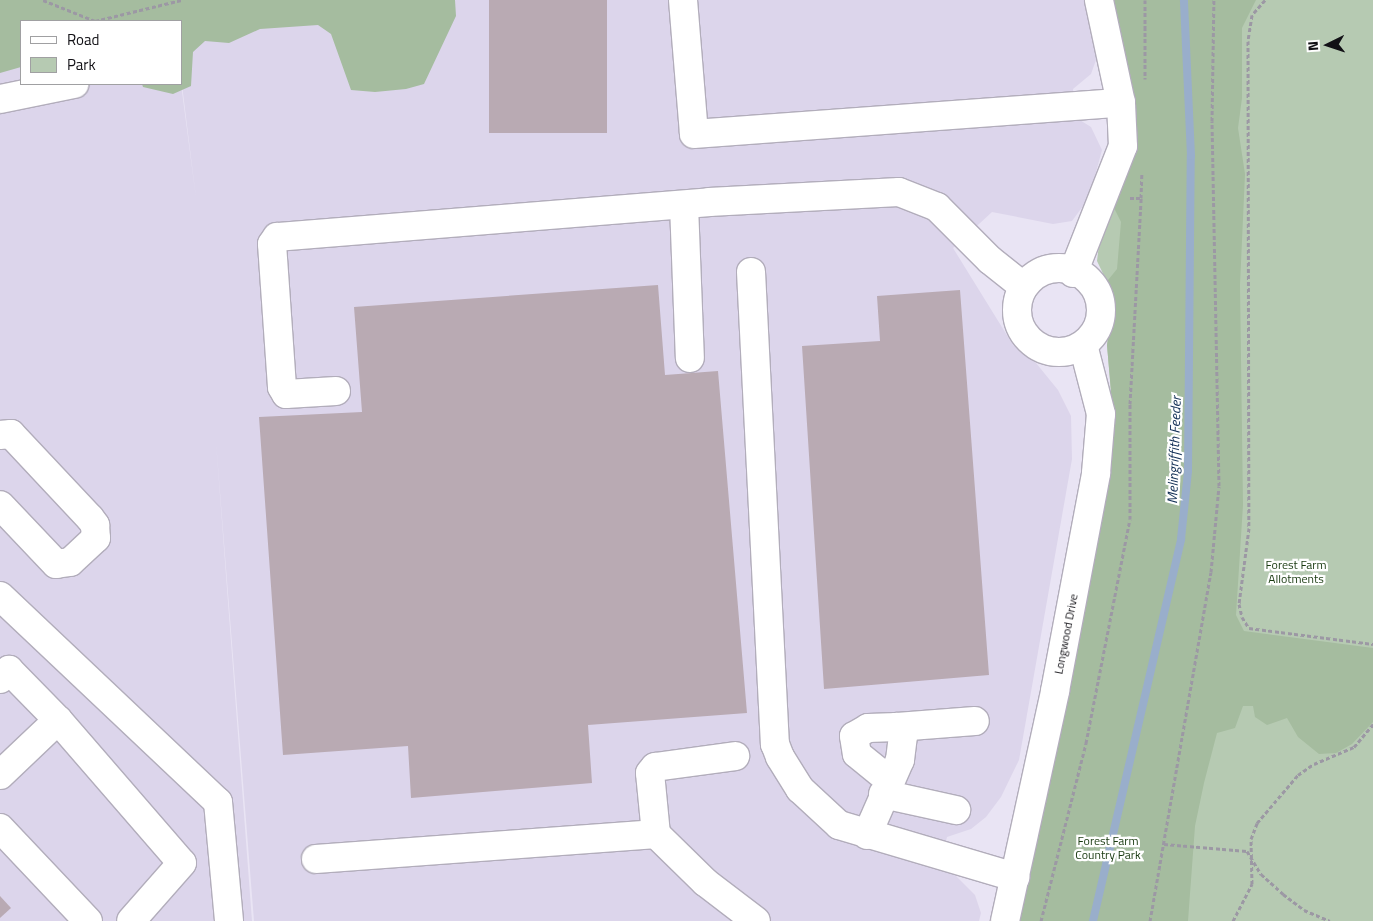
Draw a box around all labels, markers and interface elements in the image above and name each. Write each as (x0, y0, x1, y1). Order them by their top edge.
legend (20, 20, 182, 85)
north arrow (1303, 20, 1353, 70)
text: Road (67, 28, 99, 51)
text: N (1302, 41, 1323, 52)
text: Park (67, 53, 96, 76)
water label: Melingriffith Feeder (1164, 396, 1184, 504)
park label: Forest Farm Allotments (1265, 558, 1327, 586)
street label: Longwood Drive (1051, 593, 1081, 675)
park label: Forest Farm Country Park (1075, 834, 1141, 862)

